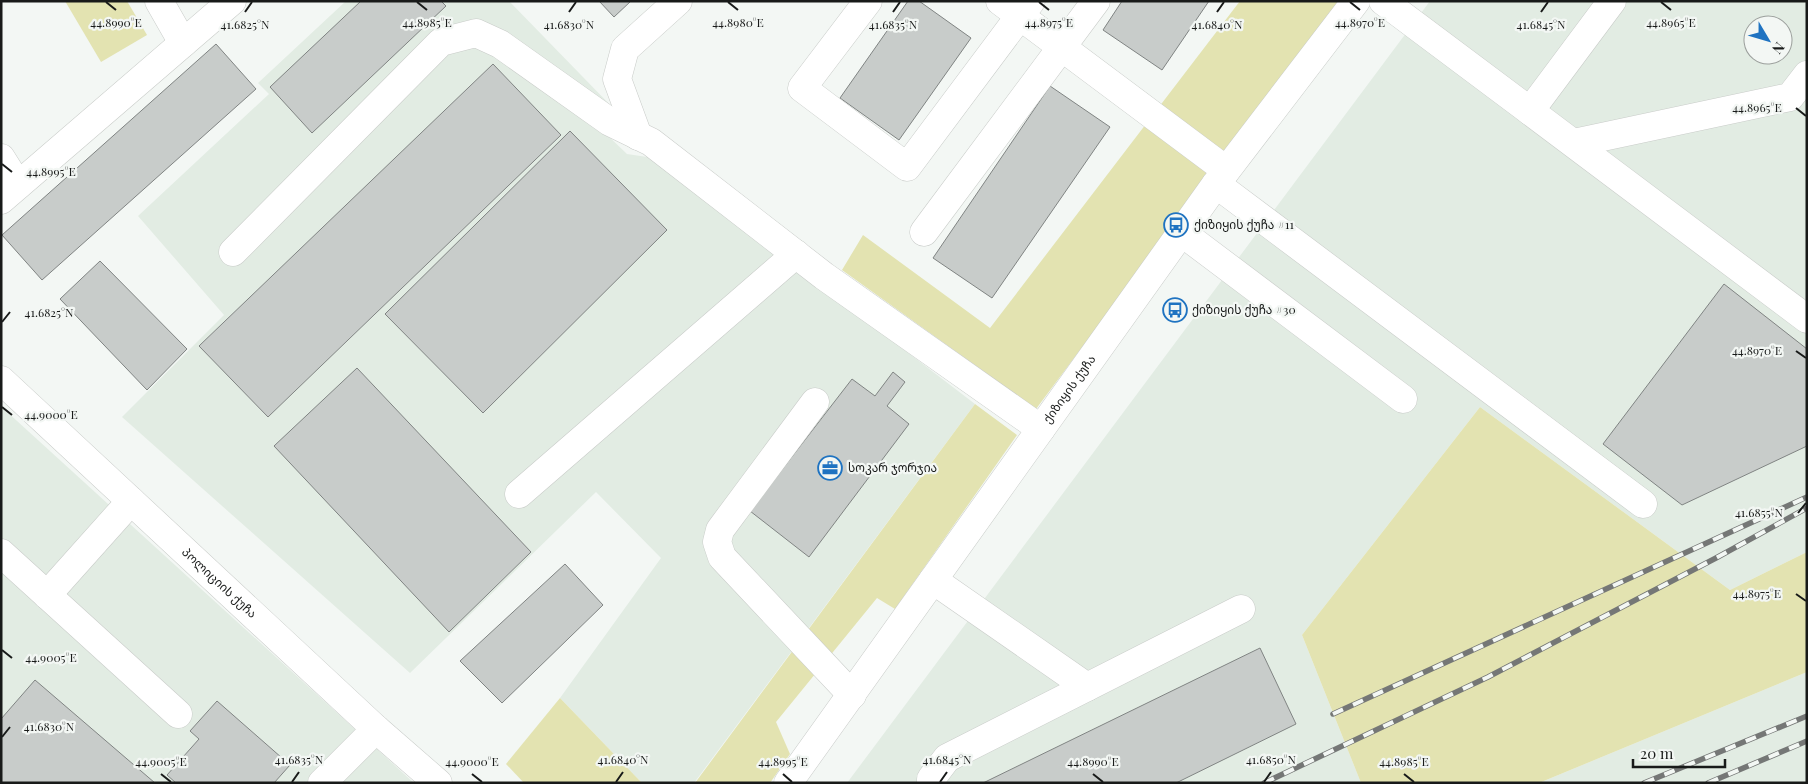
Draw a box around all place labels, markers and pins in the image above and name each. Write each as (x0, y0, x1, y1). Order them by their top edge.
bus stop icon: ქიზიყის ქუჩა #11 (1163, 212, 1189, 238)
place label: ქიზიყის ქუჩა #11 (1194, 216, 1295, 232)
bus stop icon: ქიზიყის ქუჩა #30 (1162, 297, 1188, 323)
place label: ქიზიყის ქუჩა #30 (1192, 301, 1296, 317)
office icon: სოკარ ჯორჯია (817, 455, 843, 481)
place label: სოკარ ჯორჯია (848, 459, 937, 475)

